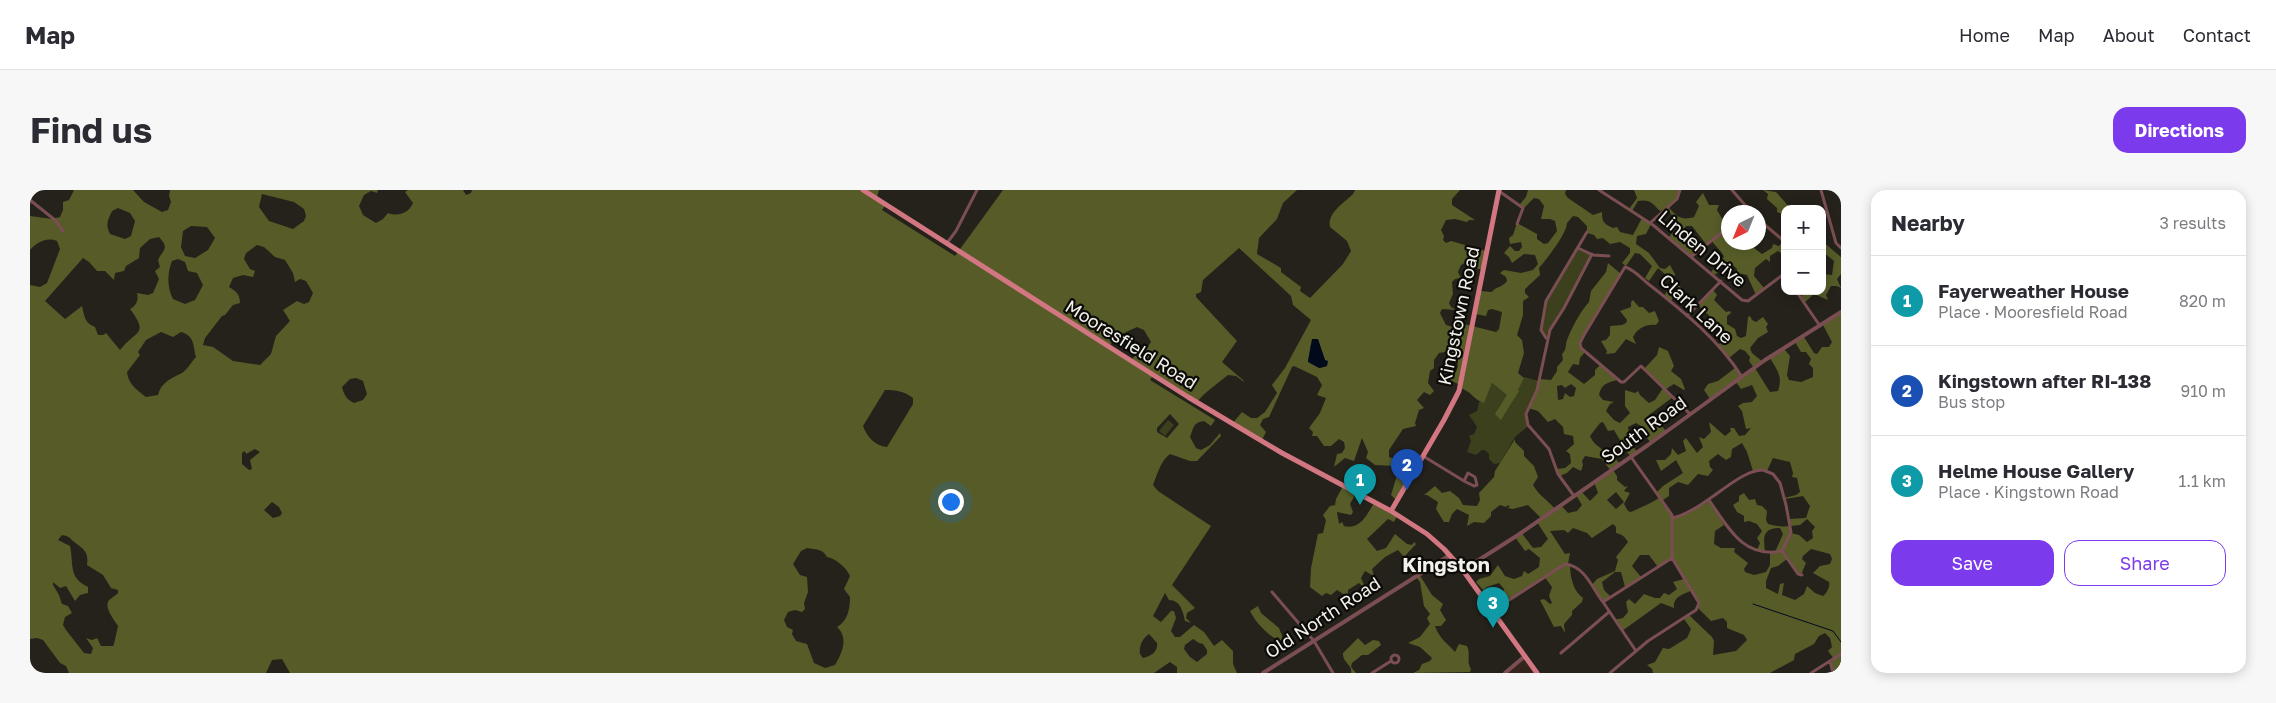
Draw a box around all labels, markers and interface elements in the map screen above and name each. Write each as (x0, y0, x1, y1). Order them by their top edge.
text: Map (25, 20, 75, 49)
text: Home (1959, 24, 2010, 46)
text: Map (2038, 24, 2075, 46)
text: About (2103, 24, 2155, 46)
text: Contact (2183, 24, 2251, 46)
button: Directions (2113, 107, 2246, 153)
text: Find us (30, 109, 152, 151)
street label: Linden Drive (1654, 205, 1751, 291)
north arrow (1721, 205, 1766, 250)
map controls (1781, 205, 1826, 295)
button: + (1781, 205, 1826, 250)
text: Nearby (1891, 210, 1965, 236)
text: 3 results (2159, 213, 2226, 233)
street label: Kingstown Road (1433, 245, 1483, 387)
button: − (1781, 250, 1826, 295)
street label: Clark Lane (1656, 269, 1738, 348)
text: Fayerweather House (1938, 279, 2129, 302)
text: 1 (1903, 291, 1911, 311)
text: 820 m (2179, 291, 2226, 311)
street label: Mooresfield Road (1062, 295, 1201, 393)
text: Place · Mooresfield Road (1938, 302, 2128, 322)
text: Kingstown after RI-138 (1938, 369, 2151, 392)
text: 2 (1902, 381, 1912, 401)
text: 910 m (2180, 381, 2226, 401)
street label: South Road (1596, 391, 1690, 468)
text: Bus stop (1938, 392, 2005, 412)
pin: 2 (1391, 449, 1423, 490)
text: Helme House Gallery (1938, 459, 2134, 482)
pin: 1 (1344, 464, 1376, 505)
text: 3 (1902, 471, 1912, 491)
text: 1.1 km (2178, 471, 2226, 491)
text: Place · Kingstown Road (1938, 482, 2119, 502)
your location (938, 489, 964, 515)
button: Save (1891, 540, 2054, 586)
button: Share (2064, 540, 2226, 586)
district label: Kingston (1402, 552, 1490, 576)
street label: Old North Road (1261, 572, 1384, 663)
pin: 3 (1477, 587, 1509, 628)

